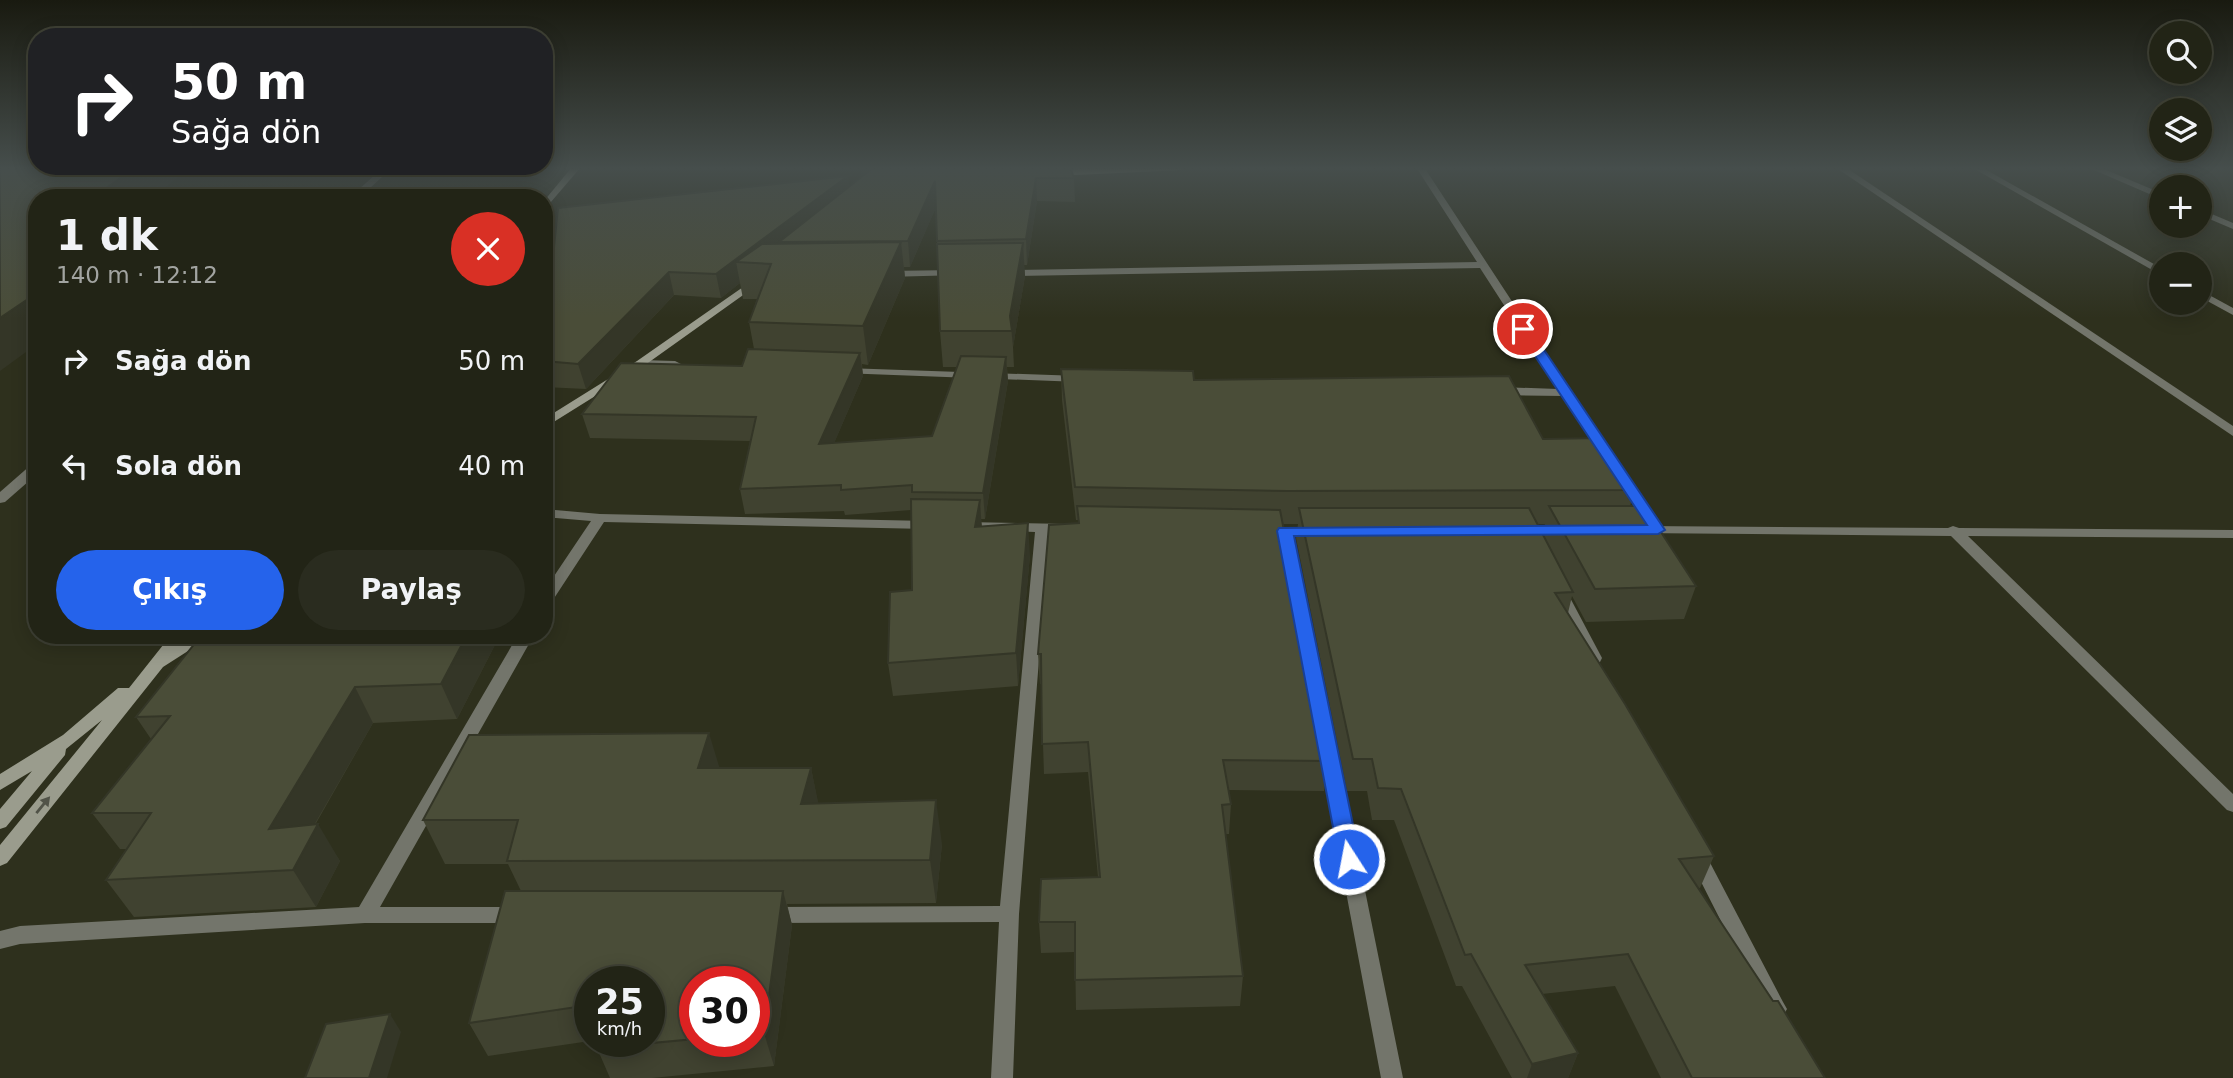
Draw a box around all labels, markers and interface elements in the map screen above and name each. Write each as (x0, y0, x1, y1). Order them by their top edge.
map controls (2149, 21, 2212, 315)
button: search (2149, 21, 2212, 84)
text: 50 m (171, 54, 307, 111)
icon: right (56, 56, 147, 147)
button: layers (2149, 98, 2212, 161)
text: Sağa dön (171, 113, 321, 151)
button: + (2149, 175, 2212, 238)
text: 1 dk (56, 211, 158, 260)
button: close (451, 212, 525, 286)
button: − (2149, 252, 2212, 315)
text: 140 m · 12:12 (56, 262, 218, 288)
pin (1493, 299, 1553, 359)
icon: arrive (1504, 310, 1542, 348)
icon: right (56, 342, 94, 380)
text: Sağa dön (115, 346, 251, 376)
text: 50 m (458, 346, 525, 376)
icon: left (56, 447, 94, 485)
text: Sola dön (115, 451, 242, 481)
text: 40 m (458, 451, 525, 481)
button: Çıkış (56, 550, 284, 630)
button: Paylaş (298, 550, 525, 630)
one-way arrow (35, 796, 50, 814)
position arrow (1312, 822, 1386, 896)
speed limit sign: 30 (679, 966, 770, 1057)
text: 25 (595, 982, 644, 1022)
text: km/h (597, 1018, 642, 1039)

